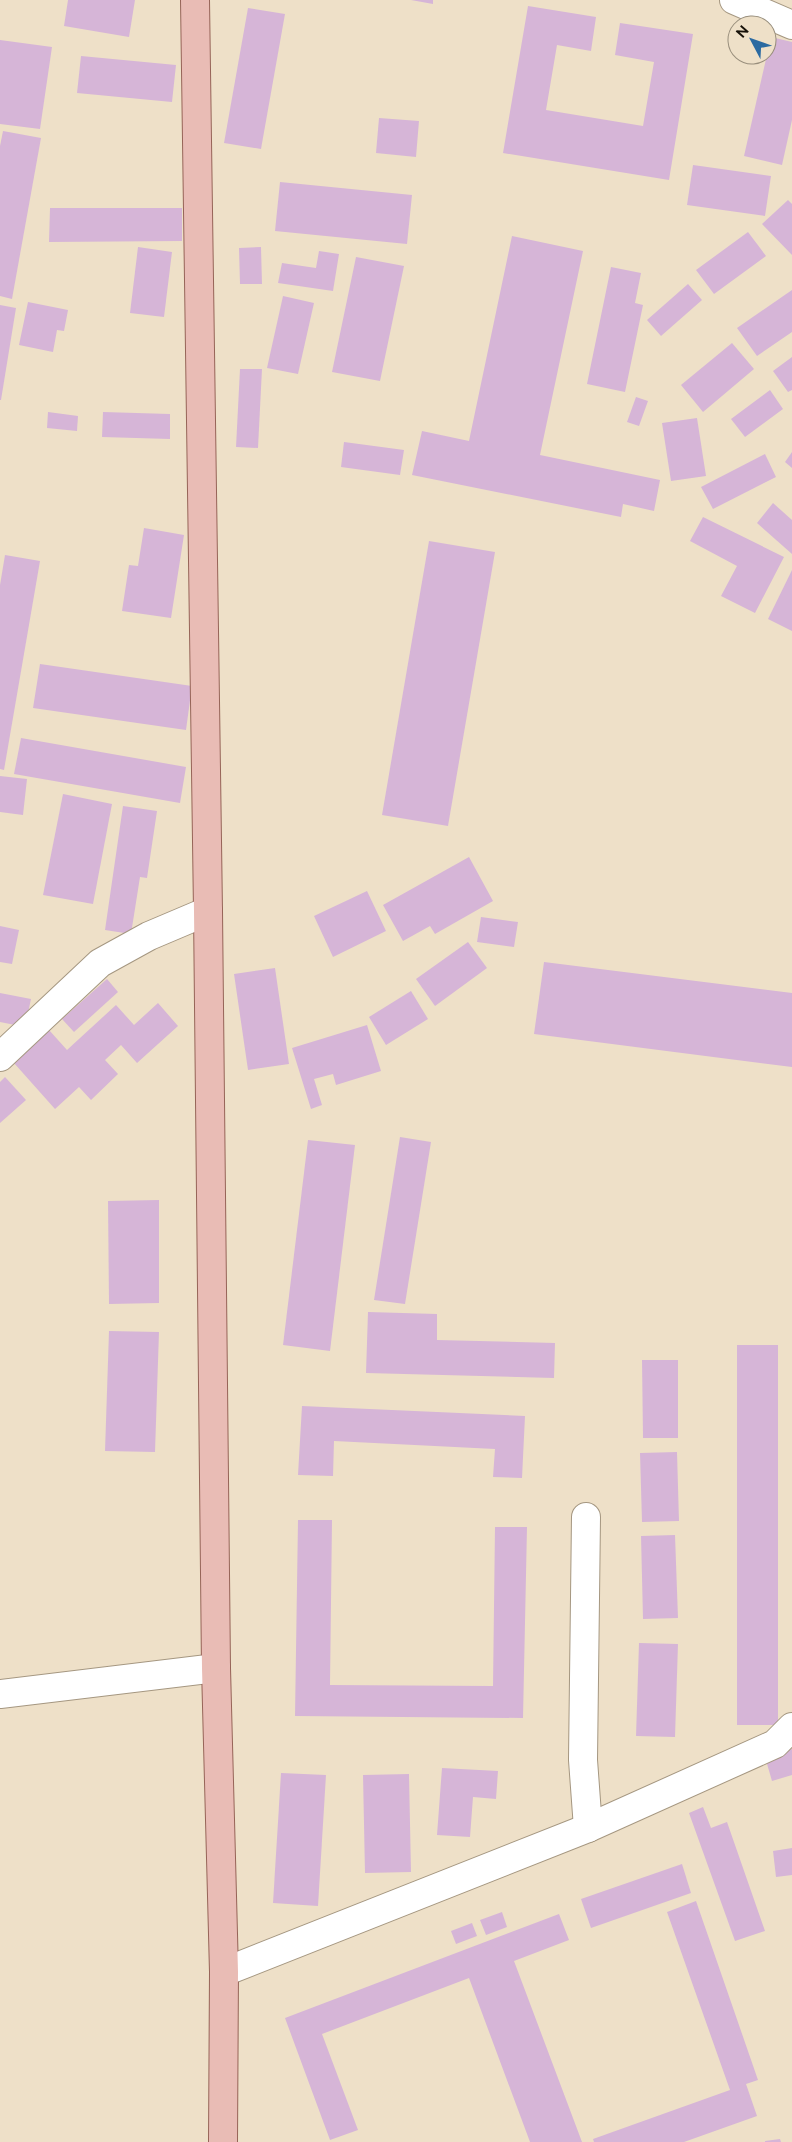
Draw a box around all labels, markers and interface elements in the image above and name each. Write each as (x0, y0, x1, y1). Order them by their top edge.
north arrow (727, 15, 777, 65)
text: N (733, 22, 752, 41)

